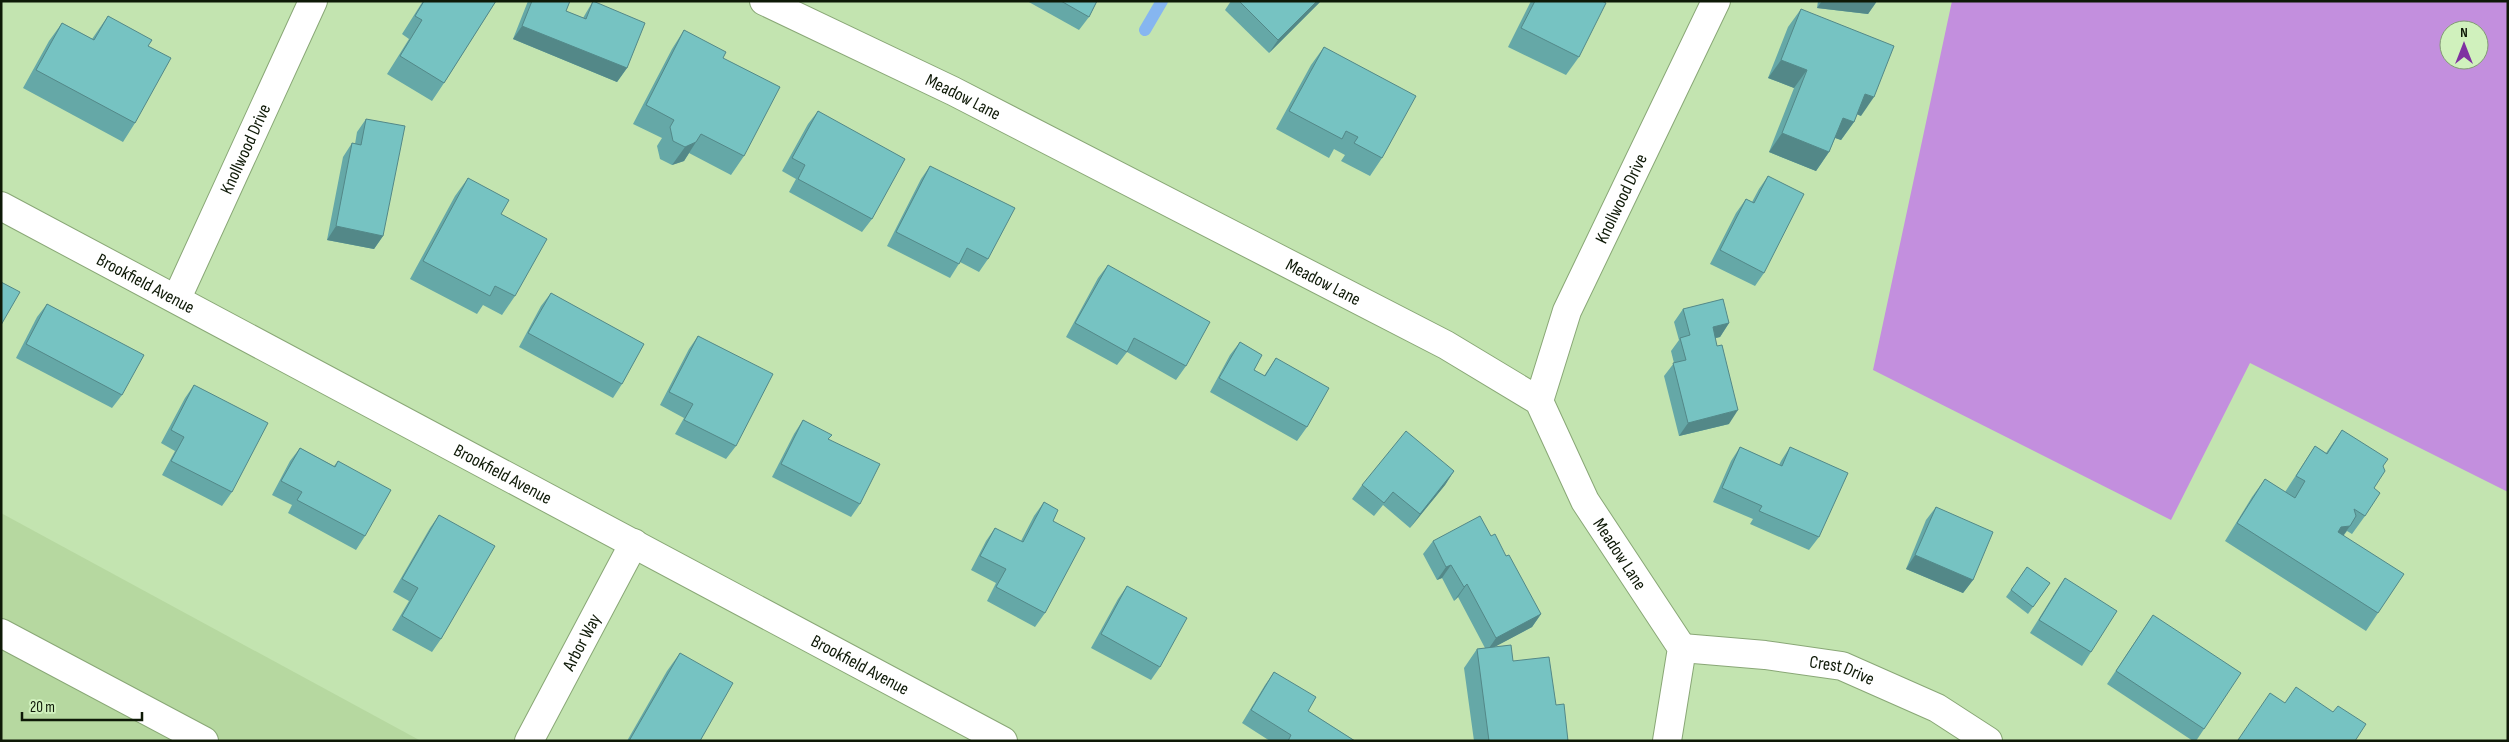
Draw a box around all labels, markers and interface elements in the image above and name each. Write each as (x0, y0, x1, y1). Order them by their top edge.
north arrow (2439, 20, 2489, 70)
text: N (2460, 24, 2468, 41)
street label: Meadow Lane (922, 69, 1004, 125)
street label: Knollwood Drive (216, 101, 275, 197)
street label: Knollwood Drive (1591, 151, 1652, 247)
street label: Brookfield Avenue (93, 249, 198, 318)
street label: Meadow Lane (1282, 254, 1364, 310)
street label: Brookfield Avenue (450, 440, 555, 509)
street label: Meadow Lane (1588, 514, 1651, 594)
street label: Arbor Way (558, 610, 606, 675)
street label: Brookfield Avenue (808, 631, 912, 700)
street label: Crest Drive (1808, 651, 1878, 690)
scale bar (22, 690, 142, 722)
text: 20 m (30, 698, 55, 717)

